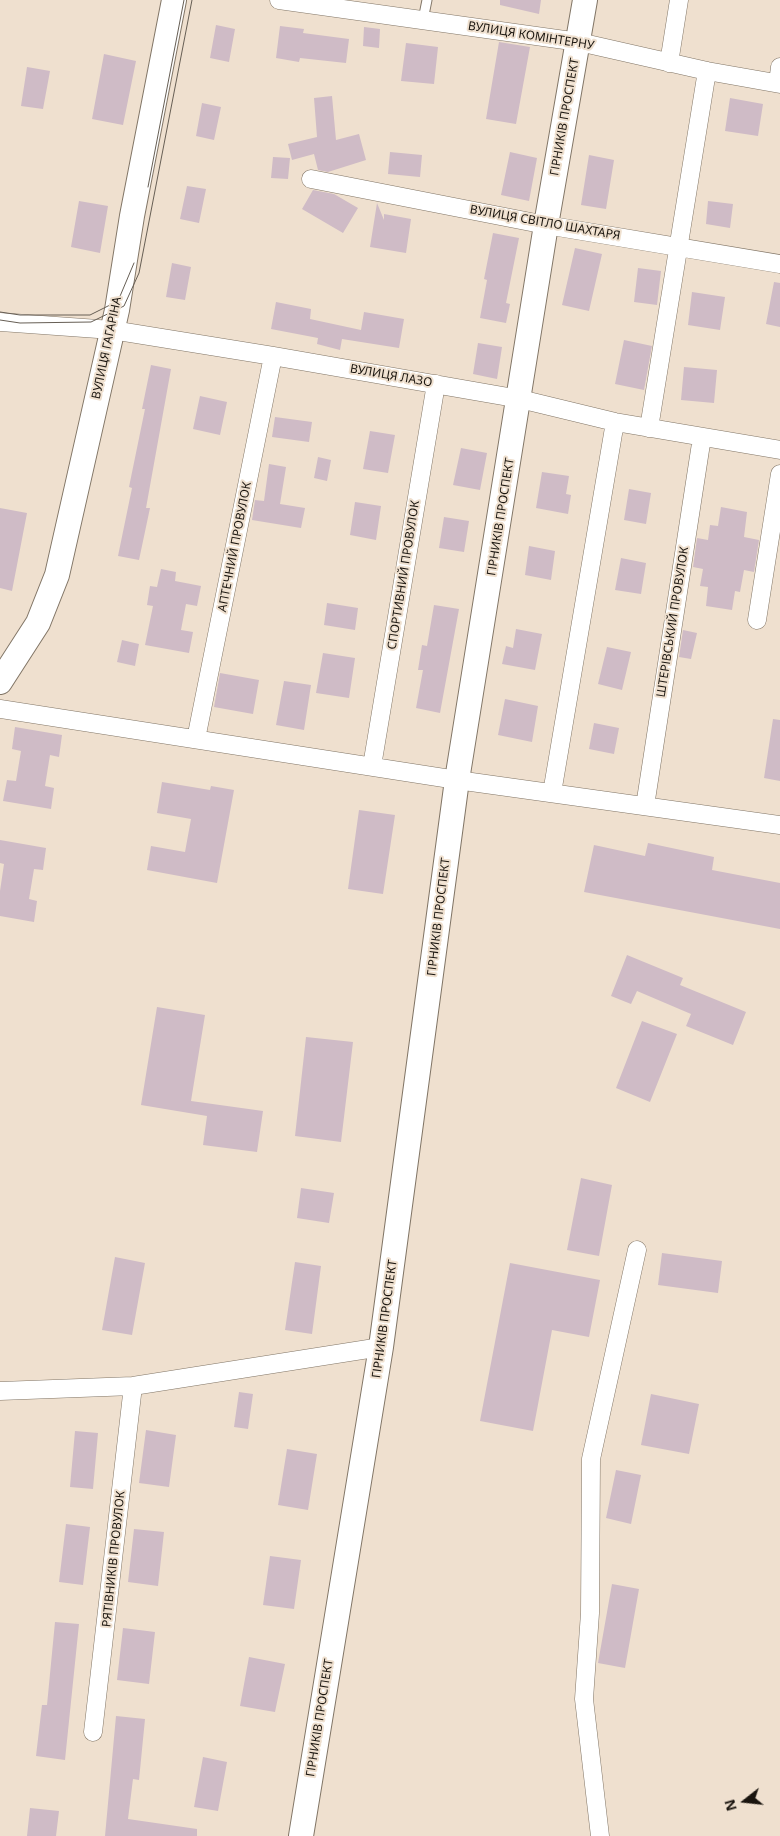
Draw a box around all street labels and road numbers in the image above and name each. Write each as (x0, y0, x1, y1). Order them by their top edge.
street label: ВУЛИЦЯ КОМІНТЕРНУ (467, 19, 595, 53)
street label: ГІРНИКІВ ПРОСПЕКТ (548, 57, 582, 177)
street label: ВУЛИЦЯ СВІТЛО ШАХТАРЯ (469, 203, 621, 243)
street label: ВУЛИЦЯ ГАГАРІНА (89, 295, 125, 401)
street label: ВУЛИЦЯ ЛАЗО (349, 362, 433, 390)
street label: ГІРНИКІВ ПРОСПЕКТ (485, 457, 517, 577)
street label: АПТЕЧНИЙ ПРОВУЛОК (215, 481, 255, 613)
street label: СПОРТИВНИЙ ПРОВУЛОК (385, 499, 423, 651)
street label: ШТЕРІВСЬКИЙ ПРОВУЛОК (654, 546, 692, 698)
street label: ГІРНИКІВ ПРОСПЕКТ (425, 857, 453, 977)
street label: ГІРНИКІВ ПРОСПЕКТ (370, 1259, 400, 1379)
street label: РЯТІВНИКІВ ПРОВУЛОК (100, 1490, 128, 1628)
street label: ГІРНИКІВ ПРОСПЕКТ (304, 1658, 336, 1778)

